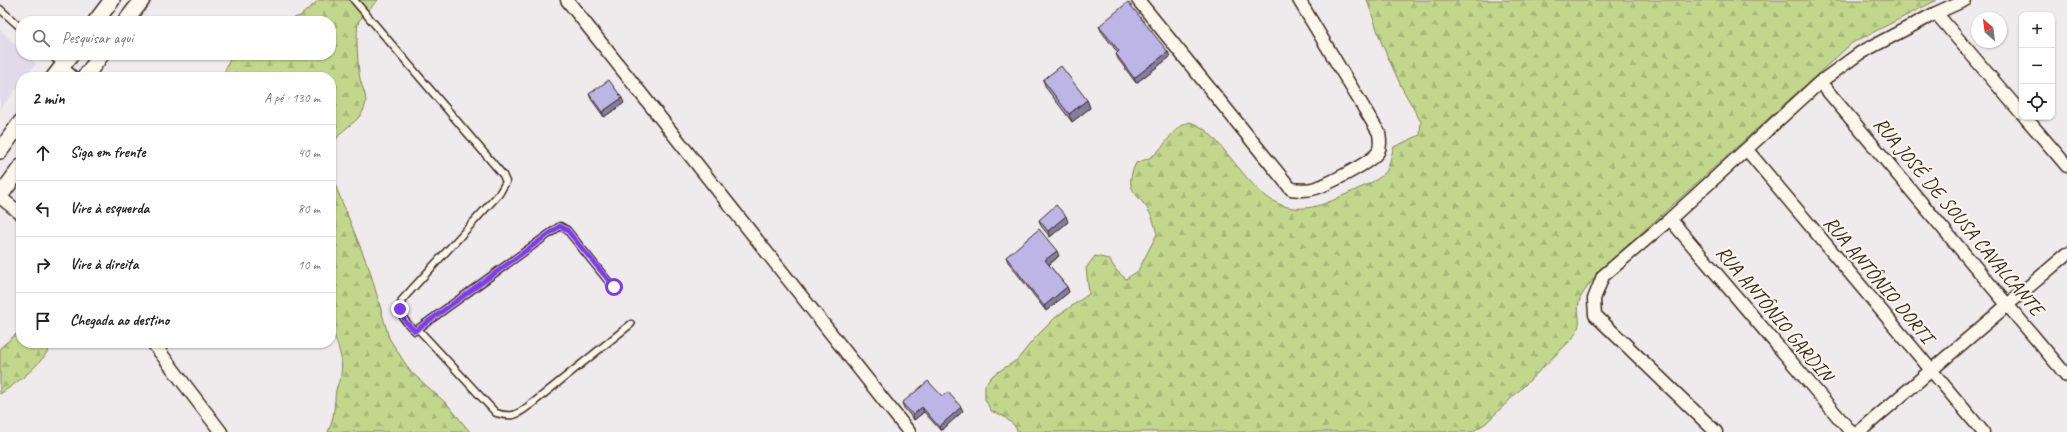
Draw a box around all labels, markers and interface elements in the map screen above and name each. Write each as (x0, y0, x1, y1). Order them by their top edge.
north arrow (1971, 12, 2007, 48)
map controls (2019, 12, 2055, 120)
button: + (2019, 12, 2055, 48)
search box (16, 16, 336, 60)
icon: search (30, 27, 52, 49)
text: Pesquisar aqui (62, 29, 133, 48)
button: − (2019, 48, 2055, 84)
button: locate (2019, 84, 2055, 120)
text: 2 min (32, 88, 65, 109)
text: A pé · 130 m (264, 90, 320, 106)
street label: RUA JOSÉ DE SOUSA CAVALCANTE (1868, 112, 2051, 323)
icon: ahead (32, 142, 54, 164)
text: Siga em frente (70, 143, 146, 162)
text: 40 m (298, 145, 320, 161)
icon: left (32, 198, 54, 220)
text: Vire à esquerda (70, 199, 149, 218)
text: 80 m (298, 201, 320, 217)
street label: RUA ANTÔNIO DORTI (1818, 211, 1942, 352)
street label: RUA ANTÔNIO GARDIN (1711, 240, 1840, 388)
icon: right (32, 254, 54, 276)
text: Vire à direita (70, 255, 139, 274)
text: 10 m (298, 257, 320, 273)
route start (605, 278, 623, 296)
route end (391, 300, 409, 318)
icon: arrive (32, 310, 54, 332)
text: Chegada ao destino (70, 311, 169, 330)

